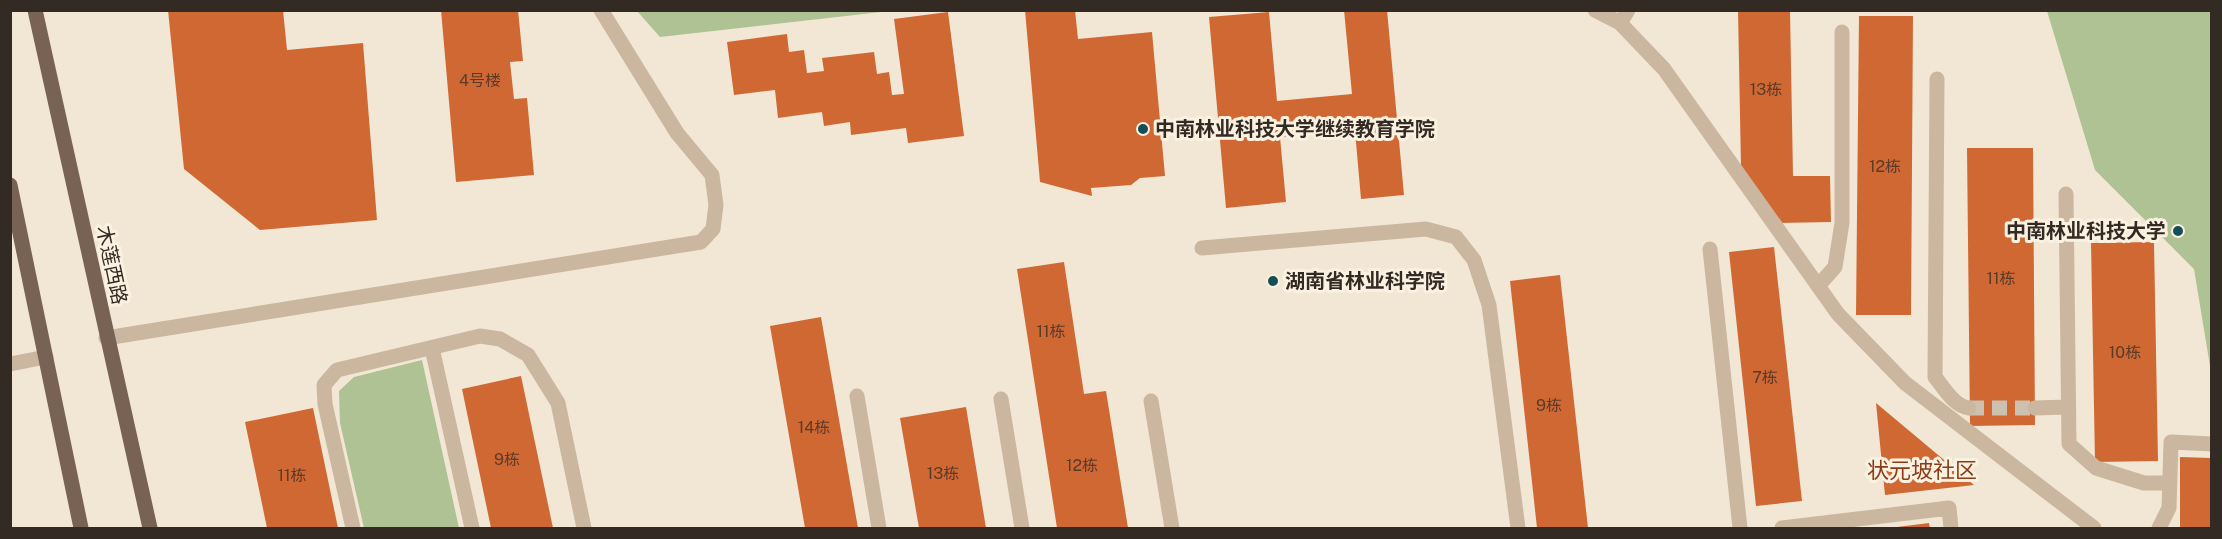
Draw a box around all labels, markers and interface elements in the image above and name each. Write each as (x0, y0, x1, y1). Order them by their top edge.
house number: 4号楼 (459, 71, 501, 90)
house number: 13栋 (1750, 80, 1782, 99)
place label: 中南林业科技大学继续教育学院 (1155, 117, 1435, 141)
marker: 中南林业科技大学继续教育学院 (1136, 122, 1150, 136)
house number: 12栋 (1869, 157, 1901, 176)
place label: 中南林业科技大学 (2006, 219, 2166, 243)
street label: 木莲西路 (92, 223, 132, 307)
marker: 中南林业科技大学 (2171, 224, 2185, 238)
place label: 湖南省林业科学院 (1285, 269, 1445, 293)
house number: 11栋 (1986, 269, 2016, 288)
marker: 湖南省林业科学院 (1266, 274, 1280, 288)
house number: 11栋 (1036, 322, 1066, 341)
house number: 10栋 (2109, 343, 2141, 362)
house number: 7栋 (1752, 368, 1778, 387)
house number: 9栋 (1536, 396, 1562, 415)
house number: 14栋 (798, 418, 830, 437)
house number: 9栋 (494, 450, 520, 469)
house number: 12栋 (1066, 456, 1098, 475)
district label: 状元坡社区 (1867, 457, 1977, 483)
house number: 13栋 (927, 464, 959, 483)
house number: 11栋 (277, 466, 307, 485)

